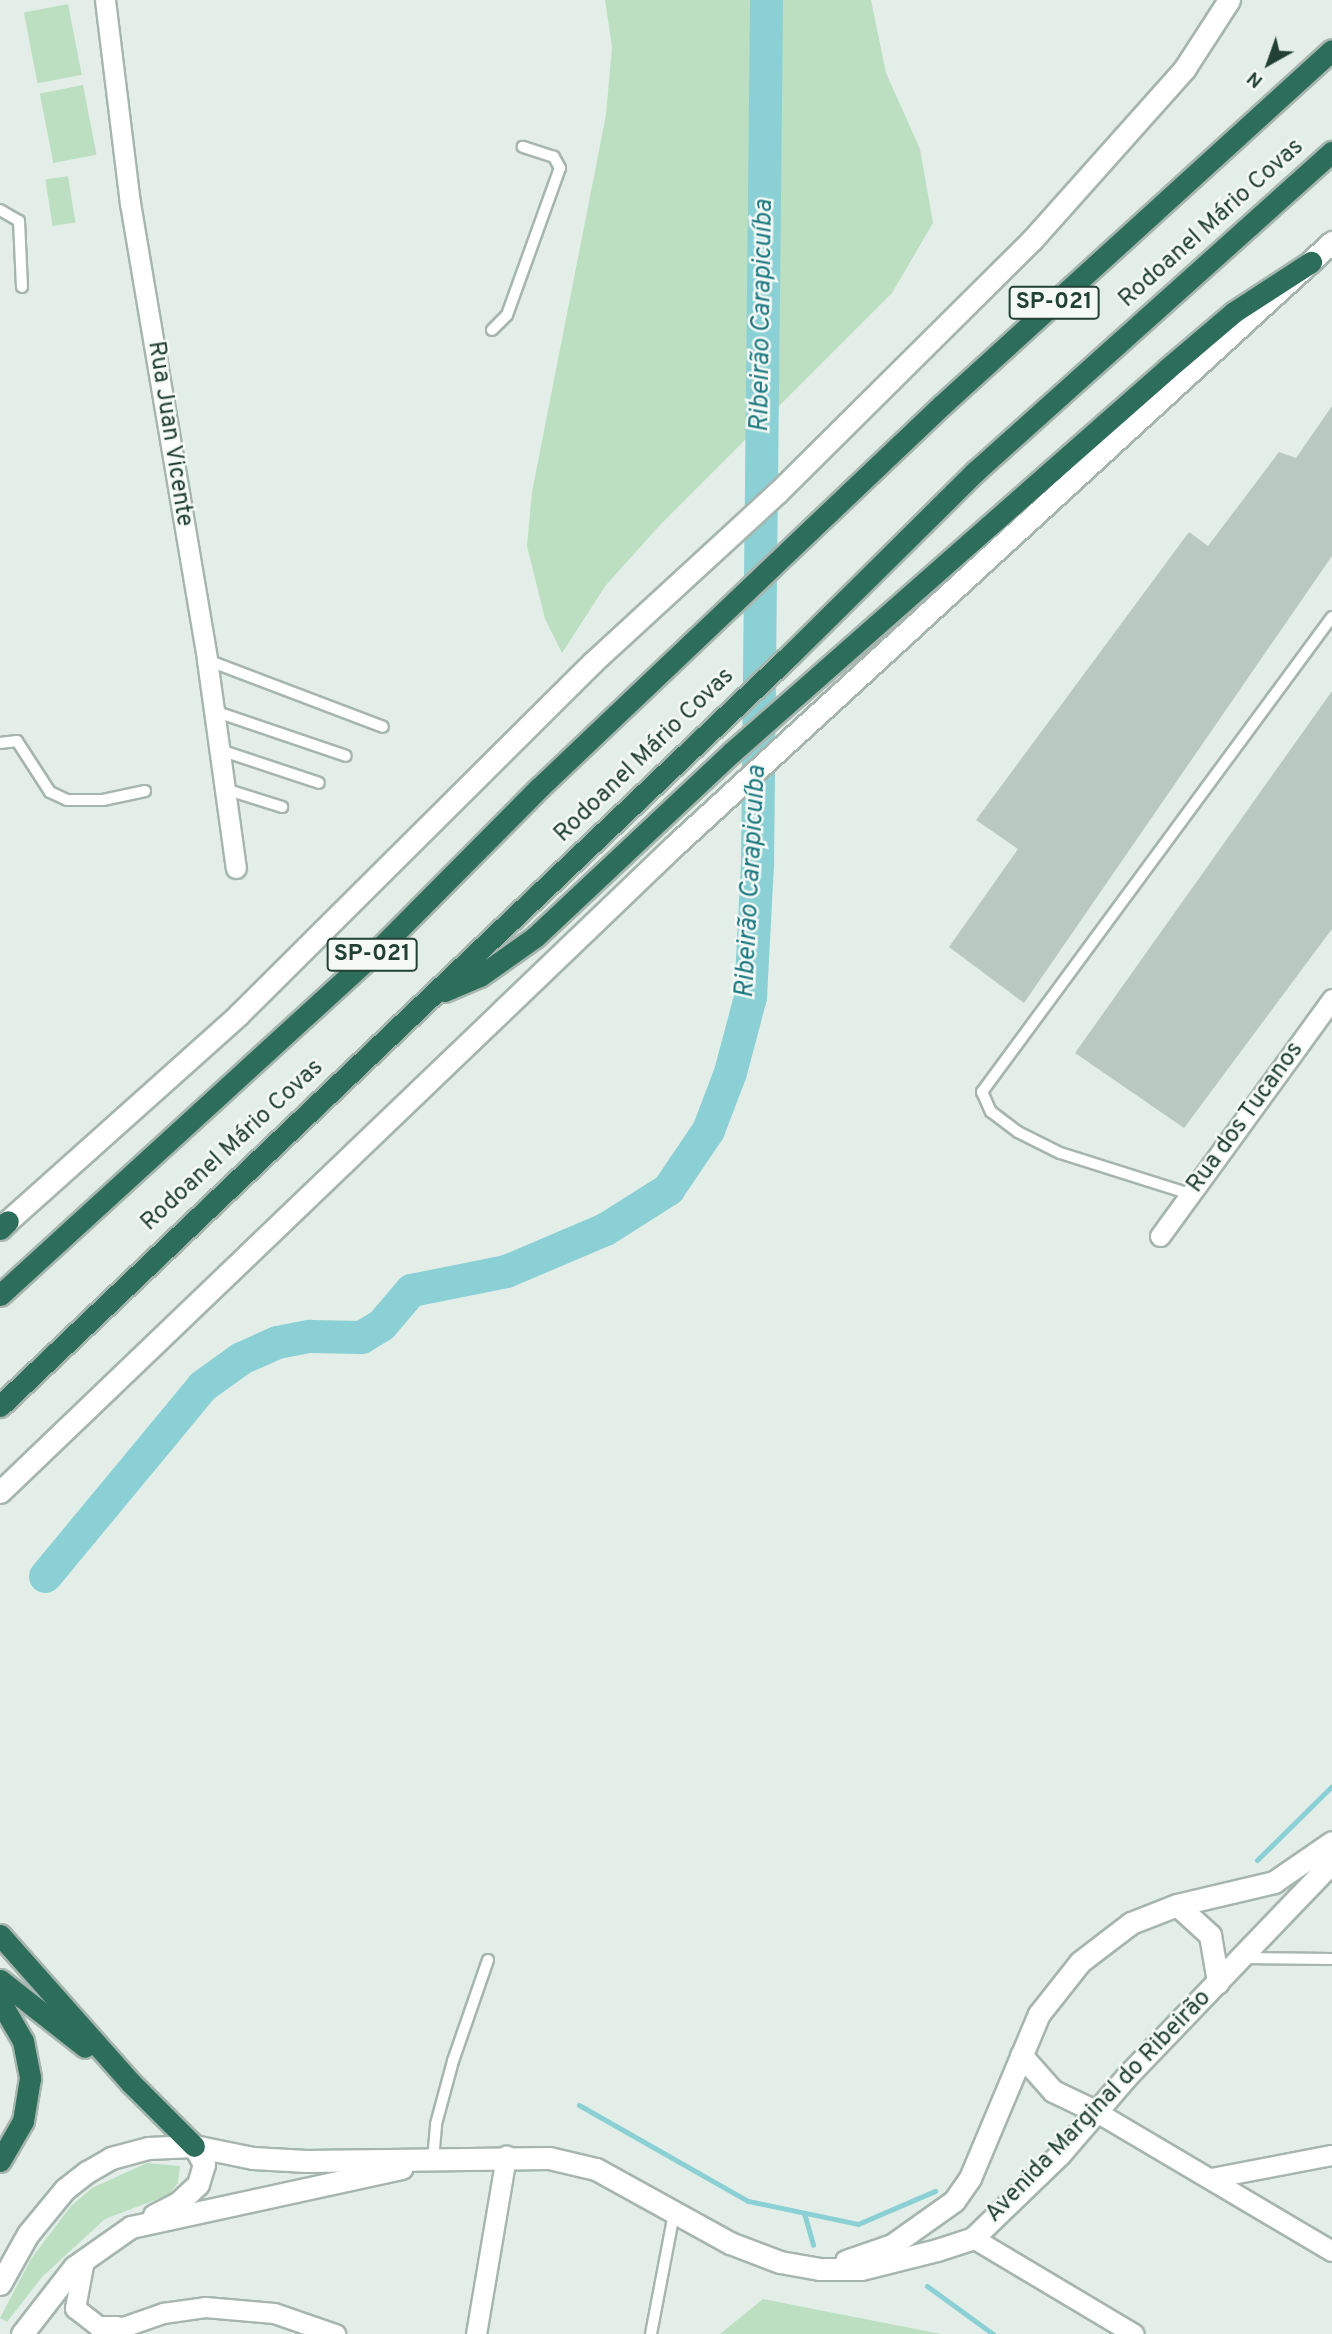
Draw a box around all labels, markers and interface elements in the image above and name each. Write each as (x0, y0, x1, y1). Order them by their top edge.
north arrow (1234, 28, 1304, 98)
text: N (1243, 66, 1268, 93)
street label: Rodoanel Mário Covas (1114, 133, 1310, 315)
water label: Ribeirão Carapicuíba (745, 199, 781, 433)
road number: SP-021 (1009, 284, 1100, 322)
street label: Rua Juan Vicente (140, 339, 198, 529)
street label: Rodoanel Mário Covas (549, 663, 741, 849)
water label: Ribeirão Carapicuíba (730, 765, 774, 999)
road number: SP-021 (326, 936, 418, 974)
street label: Rua dos Tucanos (1181, 1037, 1311, 1199)
street label: Rodoanel Mário Covas (136, 1054, 330, 1238)
street label: Avenida Marginal do Ribeirão (980, 1985, 1218, 2229)

